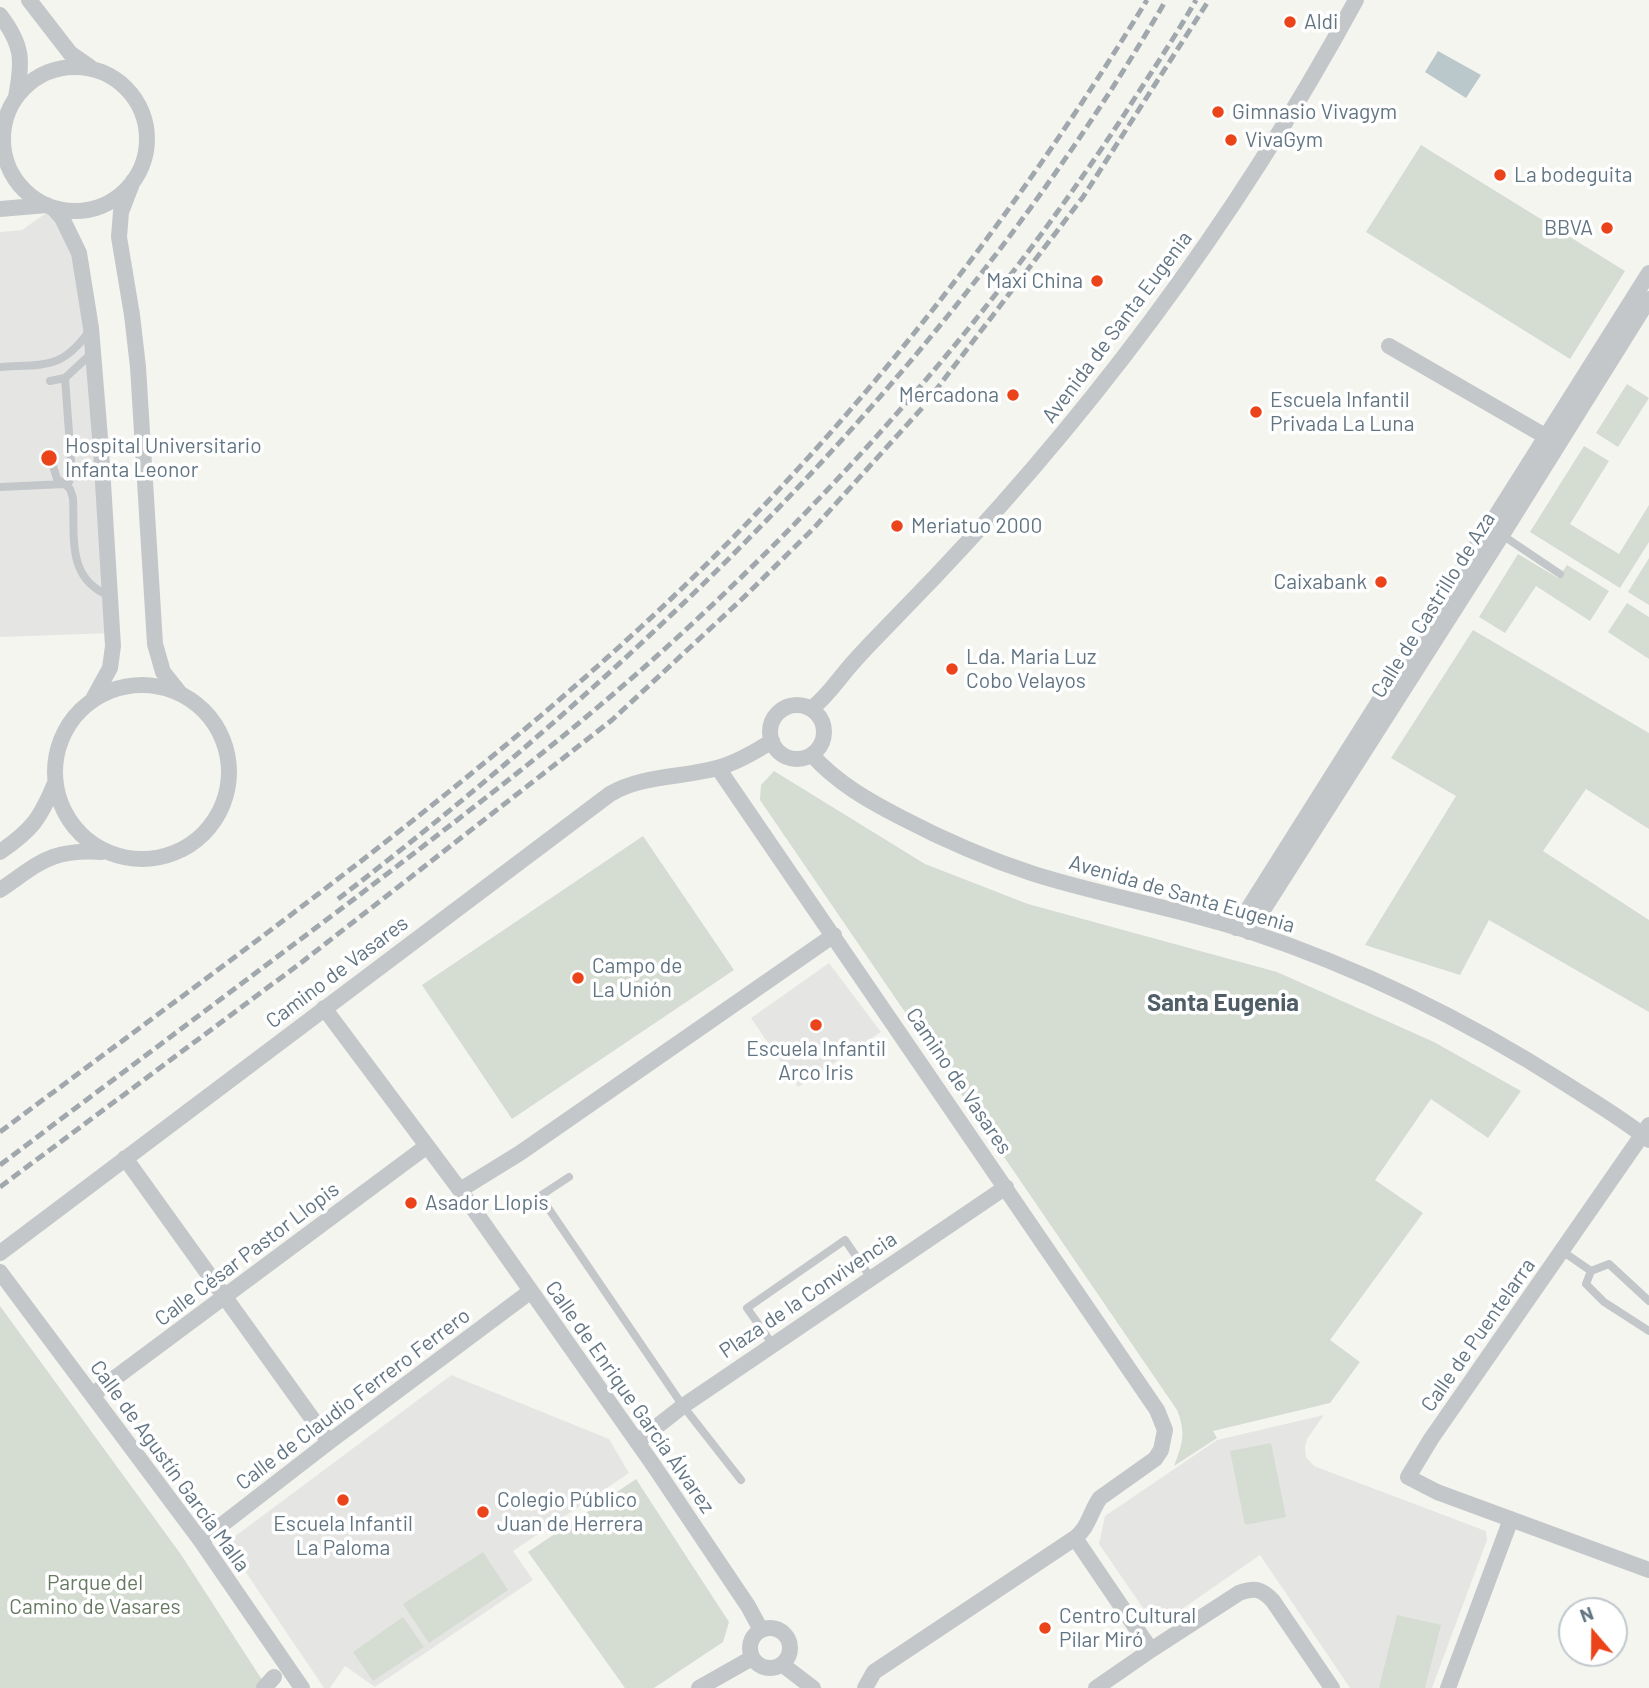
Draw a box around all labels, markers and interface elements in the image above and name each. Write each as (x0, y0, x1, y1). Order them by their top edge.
place label: Aldi (1304, 9, 1338, 35)
marker: Aldi (1282, 14, 1298, 30)
place label: Gimnasio Vivagym (1232, 99, 1397, 125)
marker: Gimnasio Vivagym (1210, 104, 1226, 120)
place label: VivaGym (1245, 127, 1323, 153)
marker: VivaGym (1223, 132, 1239, 148)
place label: La bodeguita (1514, 162, 1633, 188)
marker: La bodeguita (1492, 167, 1508, 183)
place label: BBVA (1544, 215, 1593, 241)
marker: BBVA (1599, 220, 1615, 236)
street label: Avenida de Santa Eugenia (1037, 226, 1197, 428)
place label: Maxi China (986, 268, 1083, 294)
marker: Maxi China (1089, 273, 1105, 289)
place label: Mercadona (899, 382, 999, 408)
marker: Mercadona (1005, 387, 1021, 403)
place label: Escuela Infantil Privada La Luna (1270, 387, 1414, 437)
marker: Escuela Infantil Privada La Luna (1248, 404, 1264, 420)
place label: Hospital Universitario Infanta Leonor (65, 433, 262, 483)
marker: Hospital Universitario Infanta Leonor (39, 448, 59, 468)
street label: Calle de Castrillo de Aza (1366, 507, 1500, 703)
place label: Meriatuo 2000 (911, 513, 1042, 539)
marker: Meriatuo 2000 (889, 518, 905, 534)
place label: Caixabank (1274, 569, 1367, 595)
marker: Caixabank (1373, 574, 1389, 590)
place label: Lda. Maria Luz Cobo Velayos (966, 644, 1096, 694)
marker: Lda. Maria Luz Cobo Velayos (944, 661, 960, 677)
street label: Avenida de Santa Eugenia (1066, 850, 1298, 938)
street label: Camino de Vasares (261, 910, 413, 1034)
place label: Campo de La Unión (592, 953, 682, 1003)
marker: Campo de La Unión (570, 970, 586, 986)
district label: Santa Eugenia (1147, 989, 1299, 1017)
street label: Camino de Vasares (901, 1003, 1017, 1159)
marker: Escuela Infantil Arco Iris (808, 1017, 824, 1033)
place label: Escuela Infantil Arco Iris (746, 1036, 886, 1086)
street label: Calle César Pastor Llopis (150, 1177, 344, 1331)
place label: Asador Llopis (425, 1190, 549, 1216)
marker: Asador Llopis (403, 1195, 419, 1211)
street label: Plaza de la Convivencia (715, 1226, 901, 1364)
street label: Calle de Puentelarra (1416, 1253, 1540, 1417)
street label: Calle de Enrique García Álvarez (540, 1276, 720, 1518)
street label: Calle de Claudio Ferrero Ferrero (231, 1303, 475, 1495)
street label: Calle de Agustín García Malla (85, 1355, 255, 1577)
place label: Colegio Público Juan de Herrera (497, 1487, 643, 1537)
marker: Escuela Infantil La Paloma (335, 1492, 351, 1508)
marker: Colegio Público Juan de Herrera (475, 1504, 491, 1520)
place label: Escuela Infantil La Paloma (273, 1511, 413, 1561)
park label: Parque del Camino de Vasares (9, 1570, 181, 1620)
north arrow (1558, 1597, 1628, 1667)
text: N (1576, 1601, 1596, 1627)
place label: Centro Cultural Pilar Miró (1059, 1603, 1196, 1653)
marker: Centro Cultural Pilar Miró (1037, 1620, 1053, 1636)

